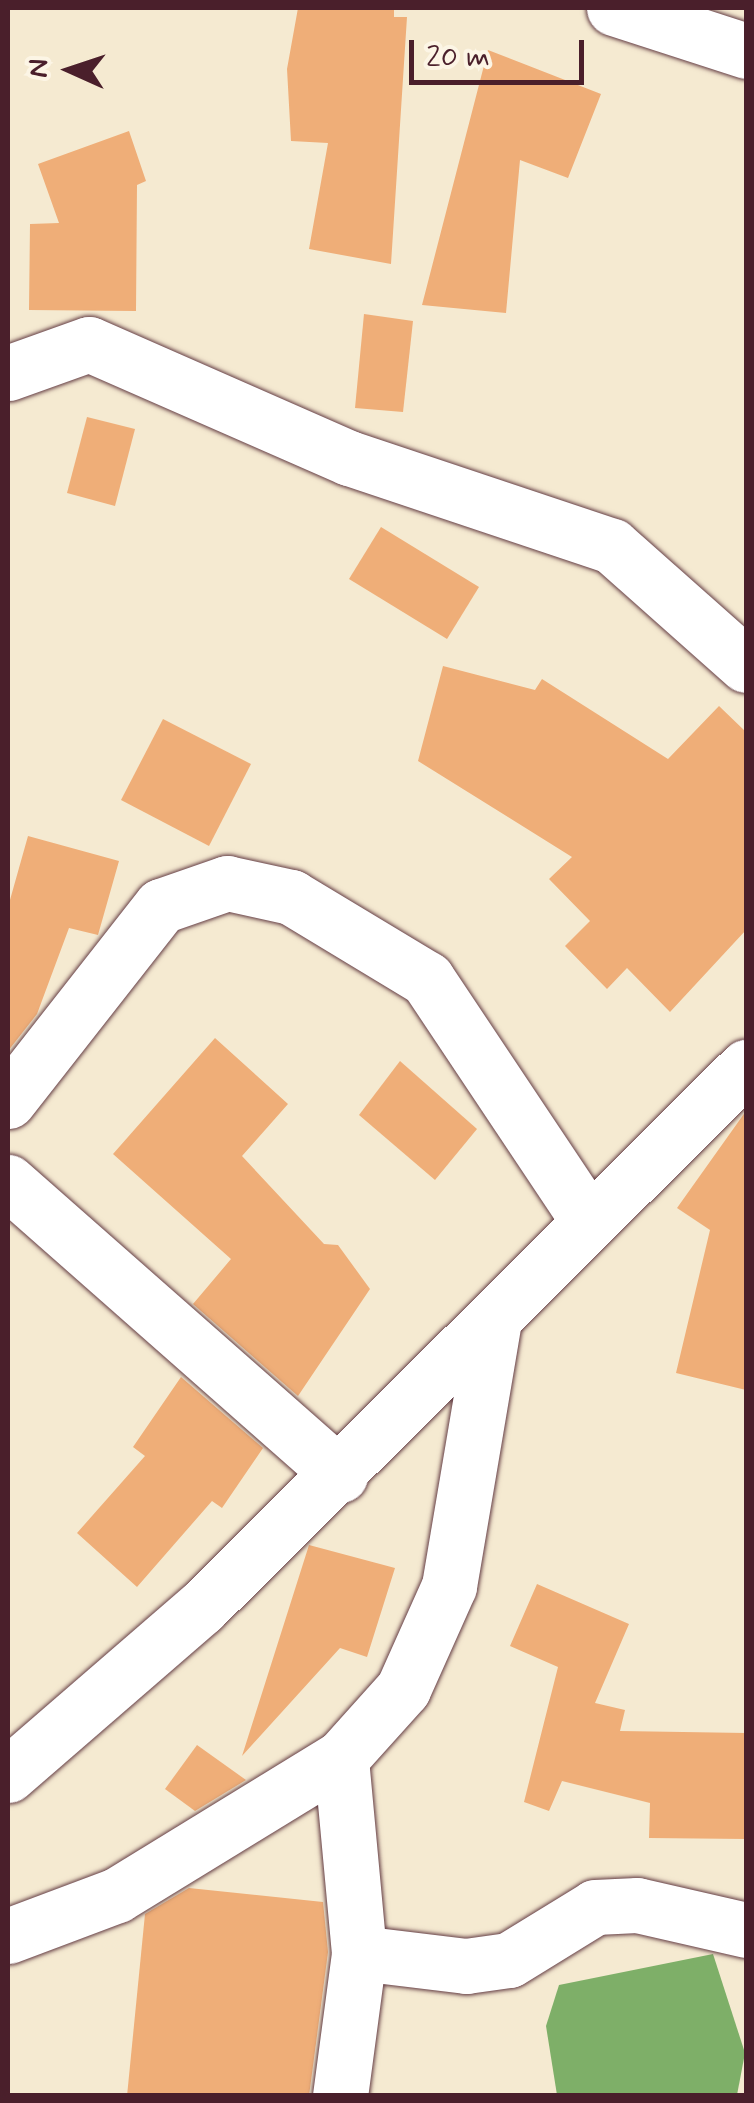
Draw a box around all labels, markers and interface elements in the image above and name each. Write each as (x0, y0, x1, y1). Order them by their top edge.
north arrow (20, 20, 120, 120)
scale bar (414, 20, 589, 82)
text: 20 m (426, 38, 490, 77)
text: N (21, 58, 59, 79)

